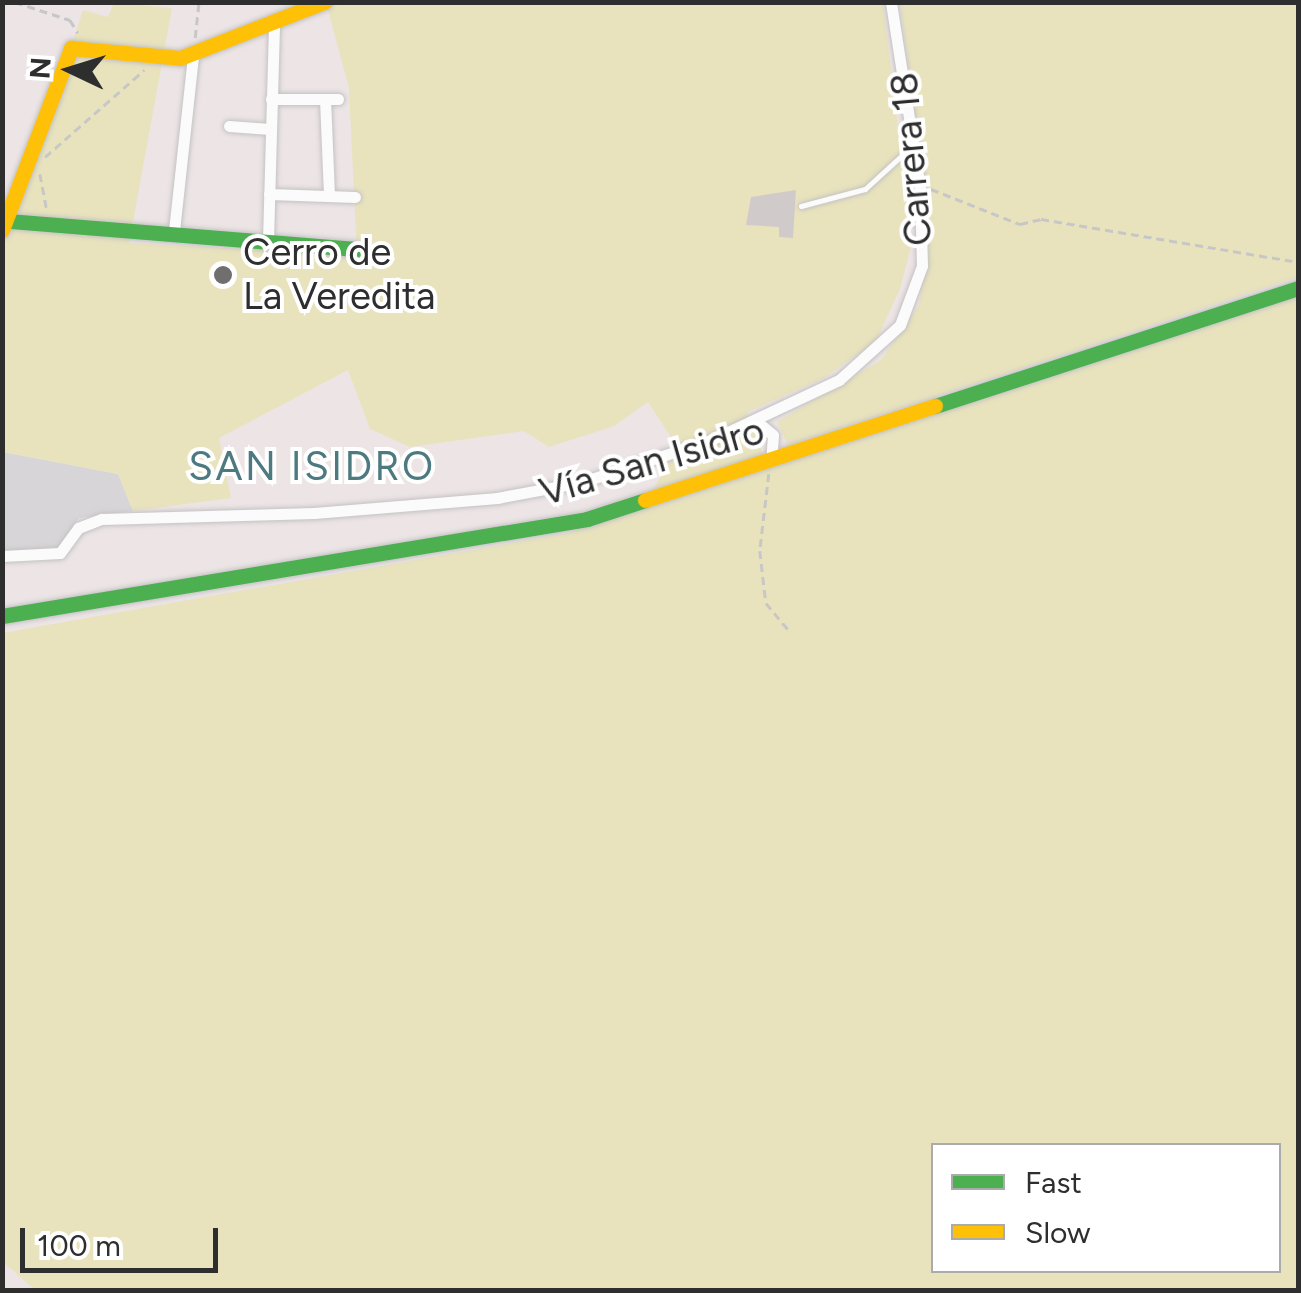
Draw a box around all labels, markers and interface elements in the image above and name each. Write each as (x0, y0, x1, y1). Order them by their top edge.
north arrow (20, 20, 120, 120)
text: N (22, 56, 58, 80)
street label: Carrera 18 (882, 70, 942, 248)
place label: Cerro de La Veredita (243, 230, 435, 320)
marker: Cerro de La Veredita (212, 264, 234, 286)
street label: Vía San Isidro (535, 408, 769, 516)
district label: SAN ISIDRO (188, 442, 436, 490)
legend (931, 1143, 1281, 1273)
text: Fast (1025, 1164, 1082, 1201)
scale bar (25, 1208, 222, 1270)
text: Slow (1025, 1214, 1091, 1251)
text: 100 m (37, 1227, 121, 1264)

